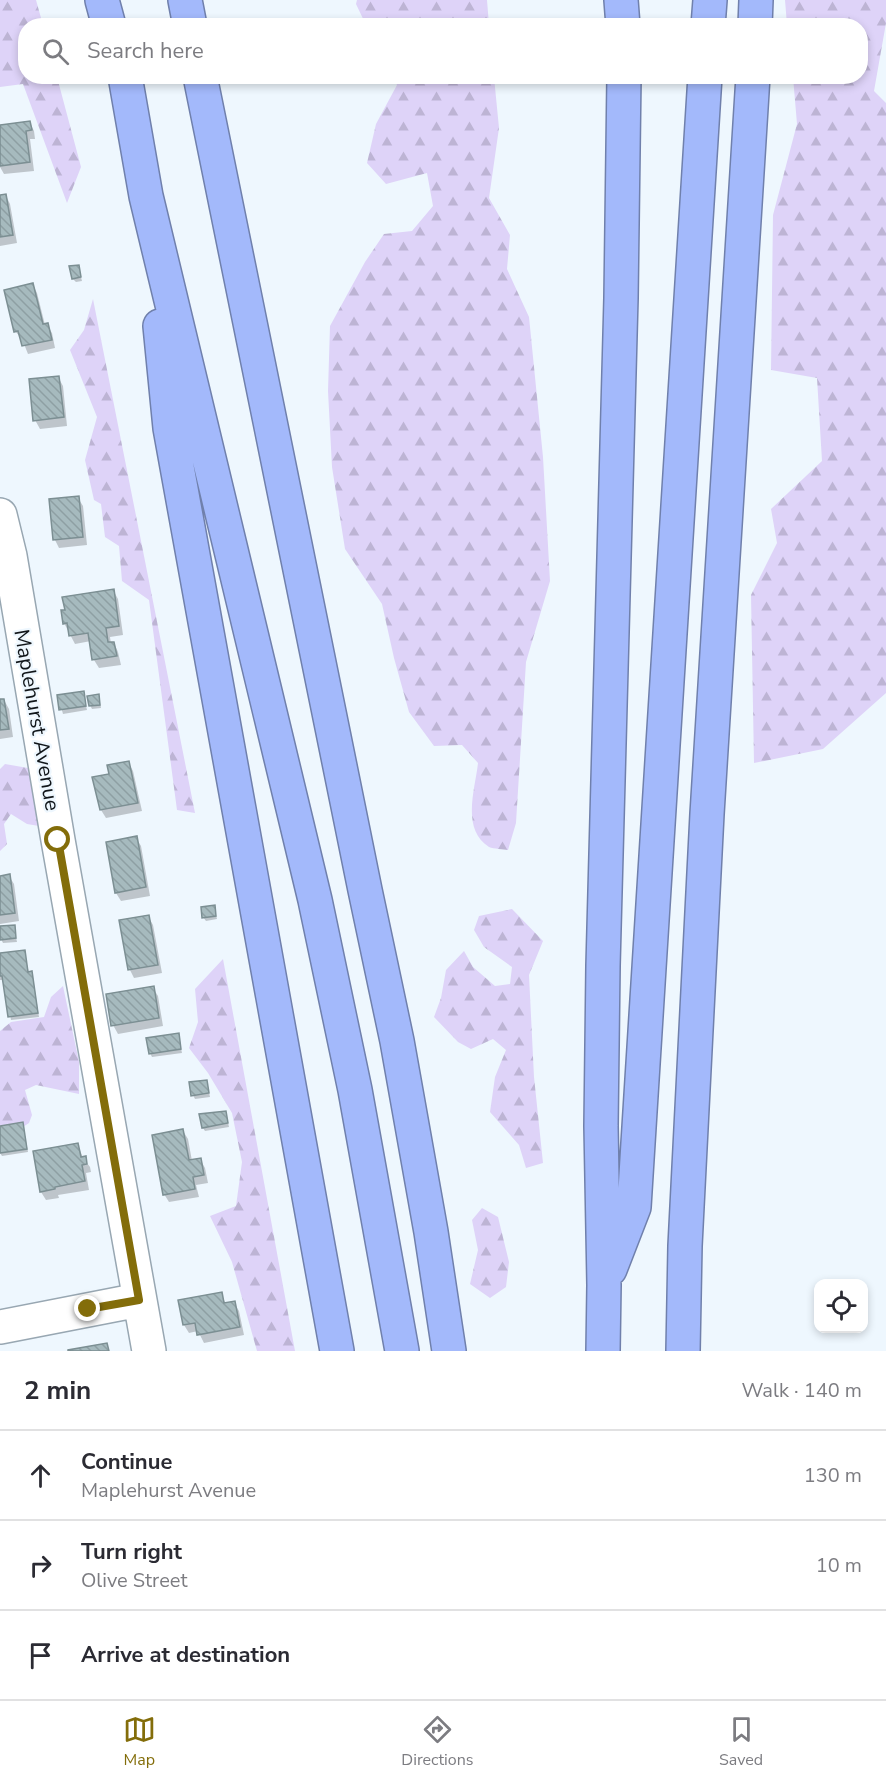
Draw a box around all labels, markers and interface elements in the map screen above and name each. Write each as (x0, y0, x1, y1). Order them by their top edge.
search box (18, 18, 868, 84)
icon: search (39, 35, 72, 68)
text: Search here (87, 36, 204, 66)
street label: Maplehurst Avenue (7, 627, 67, 813)
route start (44, 826, 70, 852)
map controls (814, 1279, 868, 1333)
button: locate (814, 1279, 868, 1333)
route end (74, 1295, 100, 1321)
text: 2 min (24, 1373, 91, 1408)
text: Walk · 140 m (742, 1377, 862, 1404)
text: Continue (81, 1447, 172, 1477)
icon: ahead (24, 1459, 57, 1492)
text: 130 m (804, 1462, 862, 1489)
text: Maplehurst Avenue (81, 1477, 256, 1504)
text: Turn right (81, 1537, 182, 1567)
icon: right (24, 1549, 57, 1582)
text: 10 m (816, 1552, 862, 1579)
text: Olive Street (81, 1567, 187, 1594)
icon: arrive (24, 1639, 57, 1672)
text: Arrive at destination (81, 1640, 290, 1670)
tab: Map (123, 1713, 156, 1771)
tab: Directions (401, 1713, 473, 1771)
tab: Saved (719, 1713, 763, 1771)

